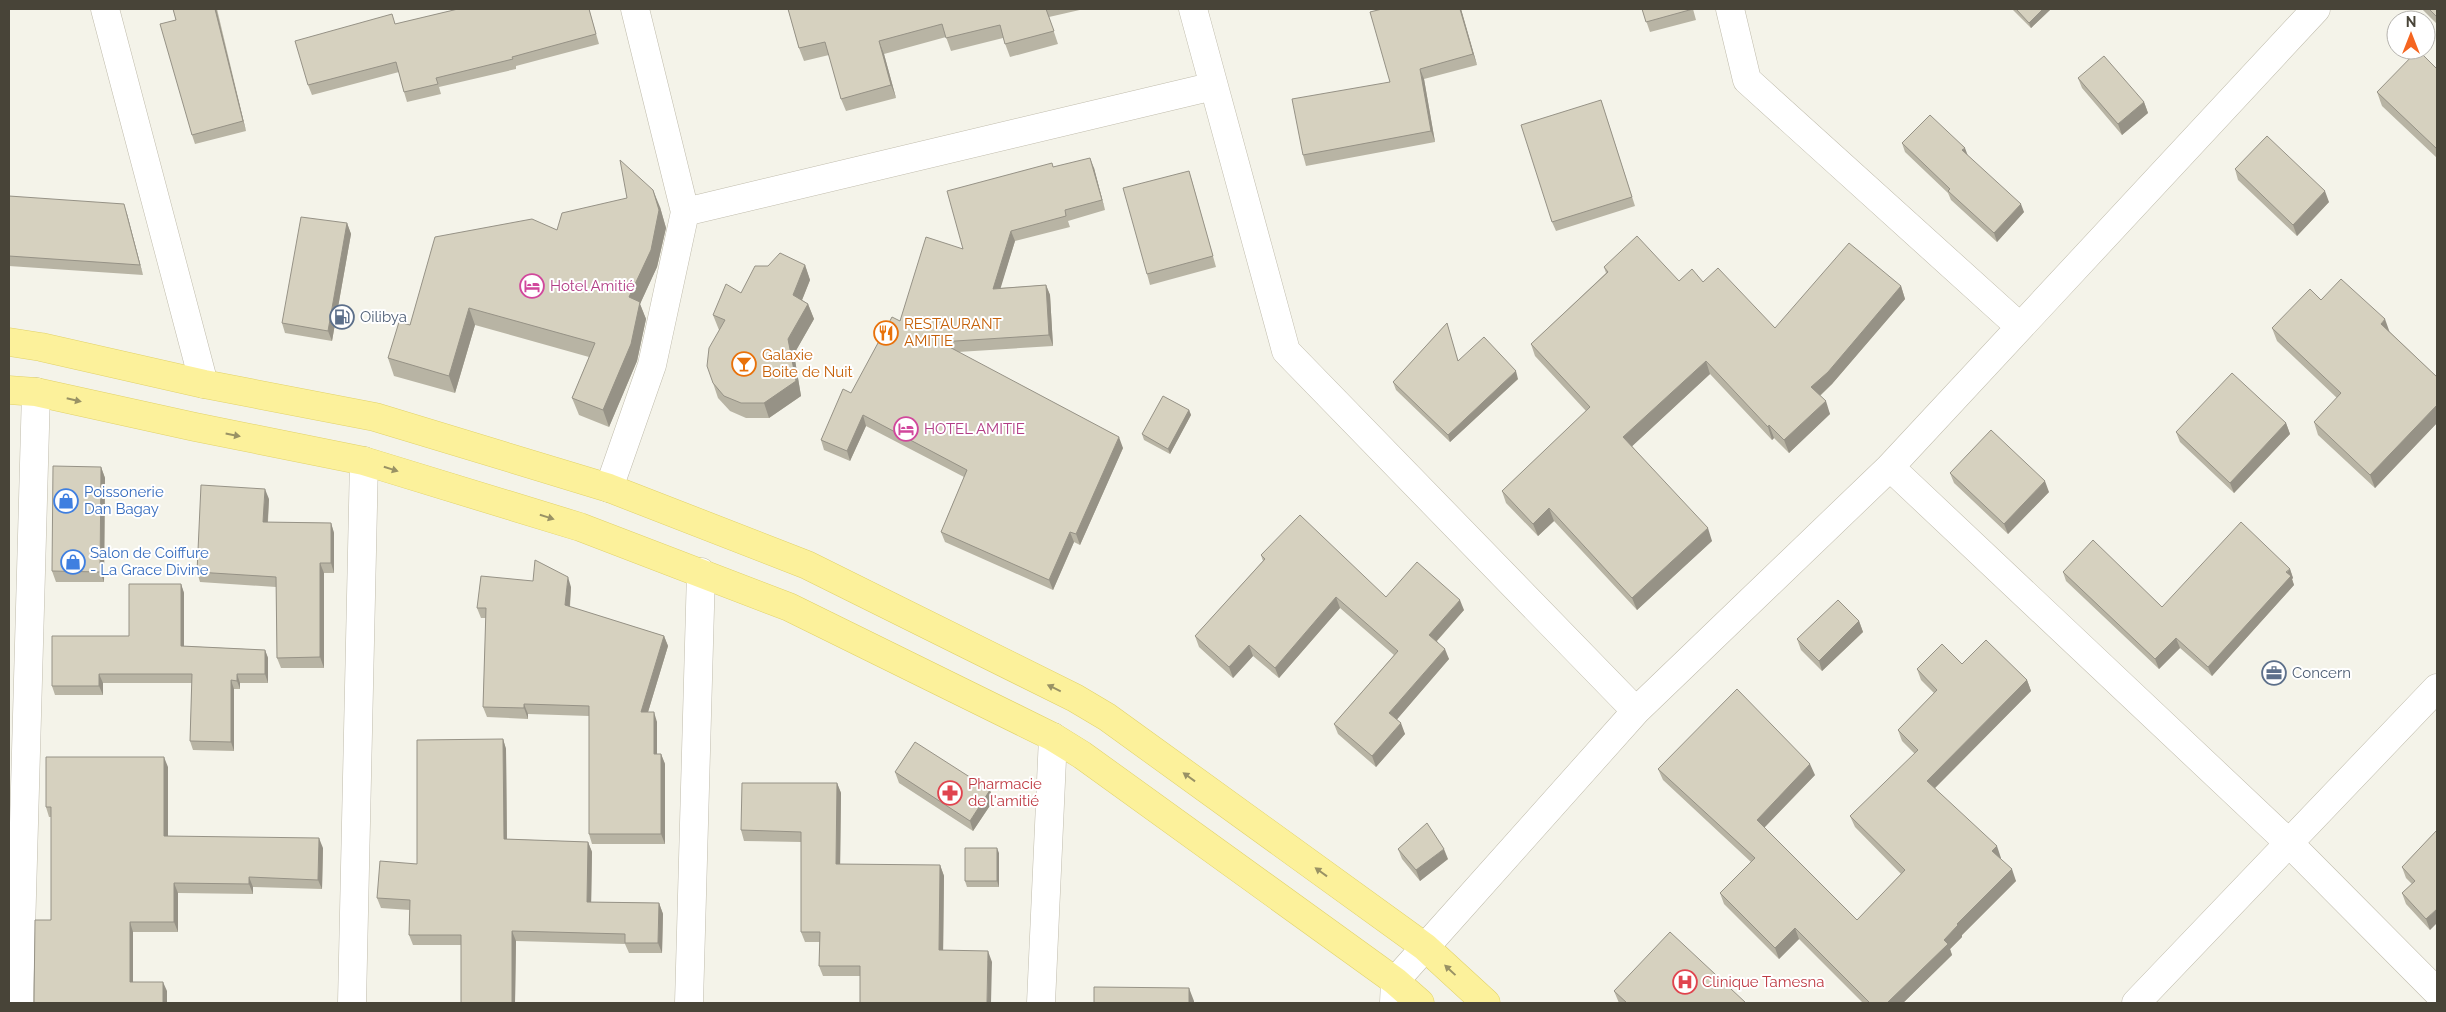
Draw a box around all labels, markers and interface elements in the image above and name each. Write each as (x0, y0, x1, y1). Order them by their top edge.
north arrow (2386, 10, 2436, 60)
text: N (2406, 14, 2416, 30)
hotel icon: Hotel Amitié (519, 273, 545, 299)
place label: Hotel Amitié (550, 277, 635, 295)
fuel station icon: Oilibya (329, 304, 355, 330)
place label: Oilibya (360, 308, 407, 326)
place label: RESTAURANT AMITIE (904, 315, 1002, 350)
restaurant icon: RESTAURANT AMITIE (873, 320, 899, 346)
place label: Galaxie Boite de Nuit (762, 346, 852, 381)
bar icon: Galaxie Boite de Nuit (731, 351, 757, 377)
one-way arrow (66, 396, 82, 404)
hotel icon: HOTEL AMITIE (893, 416, 919, 442)
place label: HOTEL AMITIE (924, 420, 1025, 438)
one-way arrow (225, 431, 241, 439)
one-way arrow (384, 466, 399, 474)
place label: Poissonerie Dan Bagay (84, 483, 164, 518)
shop icon: Poissonerie Dan Bagay (53, 488, 79, 514)
one-way arrow (540, 513, 555, 521)
place label: Salon de Coiffure - La Grace Divine (90, 544, 209, 579)
shop icon: Salon de Coiffure - La Grace Divine (60, 549, 86, 575)
office icon: Concern (2261, 660, 2287, 686)
place label: Concern (2292, 664, 2351, 682)
one-way arrow (1047, 684, 1061, 692)
one-way arrow (1182, 772, 1196, 782)
place label: Pharmacie de l'amitié (968, 775, 1042, 810)
pharmacy icon: Pharmacie de l'amitié (937, 780, 963, 806)
one-way arrow (1314, 867, 1328, 877)
one-way arrow (1445, 964, 1457, 976)
hospital icon: Clinique Tamesna (1672, 969, 1698, 995)
place label: Clinique Tamesna (1702, 973, 1825, 991)

